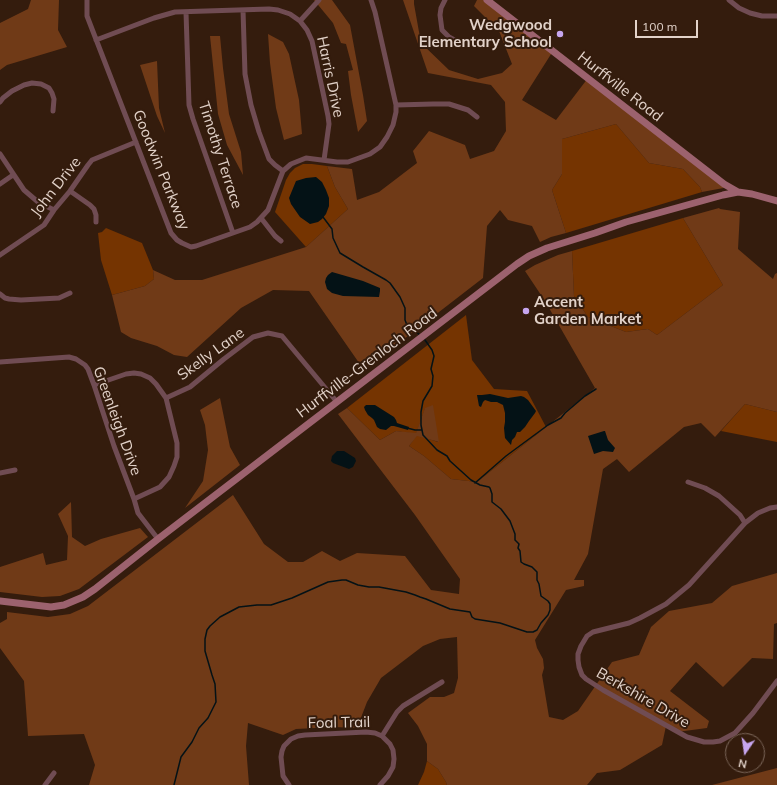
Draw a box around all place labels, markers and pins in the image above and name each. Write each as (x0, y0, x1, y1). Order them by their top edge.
place label: Wedgwood Elementary School (419, 16, 552, 51)
marker: Wedgwood Elementary School (555, 29, 565, 39)
place label: Accent Garden Market (534, 293, 641, 328)
marker: Accent Garden Market (521, 306, 531, 316)

